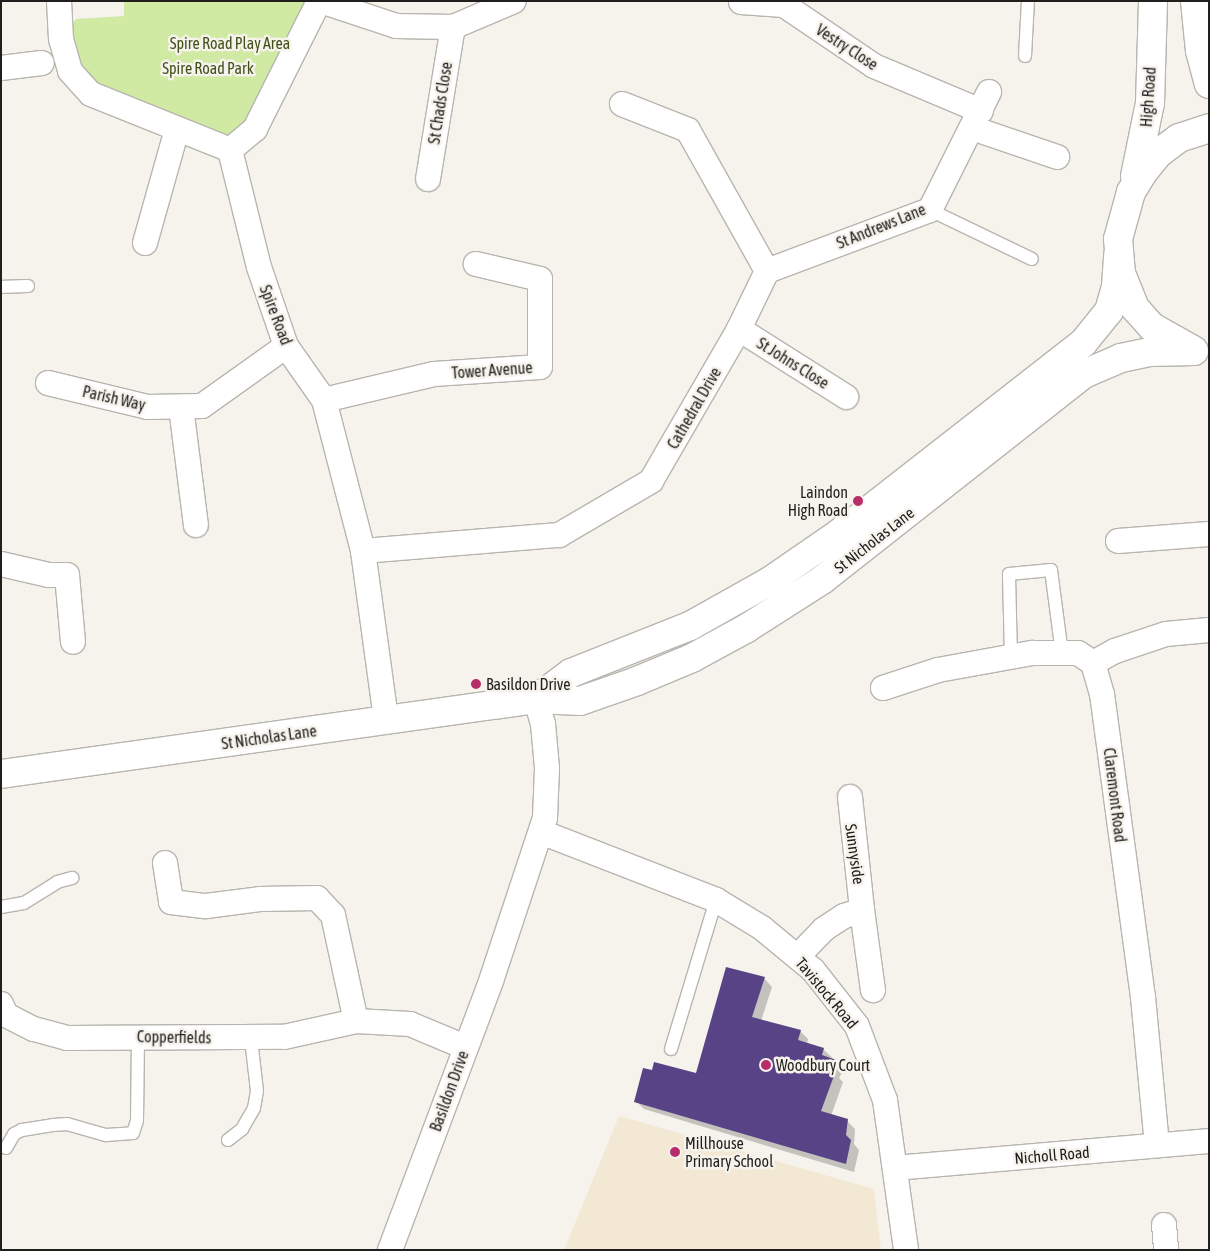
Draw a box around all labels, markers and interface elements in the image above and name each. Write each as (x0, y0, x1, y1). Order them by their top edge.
street label: Vestry Close (812, 20, 882, 74)
park label: Spire Road Play Area (170, 33, 290, 53)
park label: Spire Road Park (162, 58, 254, 78)
street label: St Chads Close (424, 60, 456, 146)
street label: High Road (1136, 66, 1160, 128)
street label: St Andrews Lane (834, 199, 928, 253)
street label: Spire Road (256, 282, 296, 348)
street label: St Johns Close (753, 333, 833, 393)
street label: Tower Avenue (451, 358, 533, 382)
street label: Cathedral Drive (663, 364, 725, 452)
street label: Parish Way (81, 381, 147, 415)
place label: Laindon High Road (788, 482, 848, 520)
marker: Laindon High Road (852, 495, 864, 507)
street label: St Nicholas Lane (830, 503, 918, 577)
place label: Basildon Drive (486, 674, 571, 694)
marker: Basildon Drive (470, 678, 482, 690)
street label: St Nicholas Lane (220, 721, 318, 753)
street label: Claremont Road (1100, 747, 1130, 843)
street label: Sunnyside (841, 823, 869, 885)
street label: Tavistock Road (792, 954, 862, 1032)
street label: Copperfields (137, 1027, 211, 1047)
street label: Basildon Drive (426, 1048, 472, 1134)
place label: Woodbury Court (776, 1055, 870, 1075)
marker: Woodbury Court (760, 1059, 772, 1071)
place label: Millhouse Primary School (685, 1133, 773, 1171)
street label: Nicholl Road (1014, 1142, 1090, 1168)
marker: Millhouse Primary School (669, 1146, 681, 1158)

